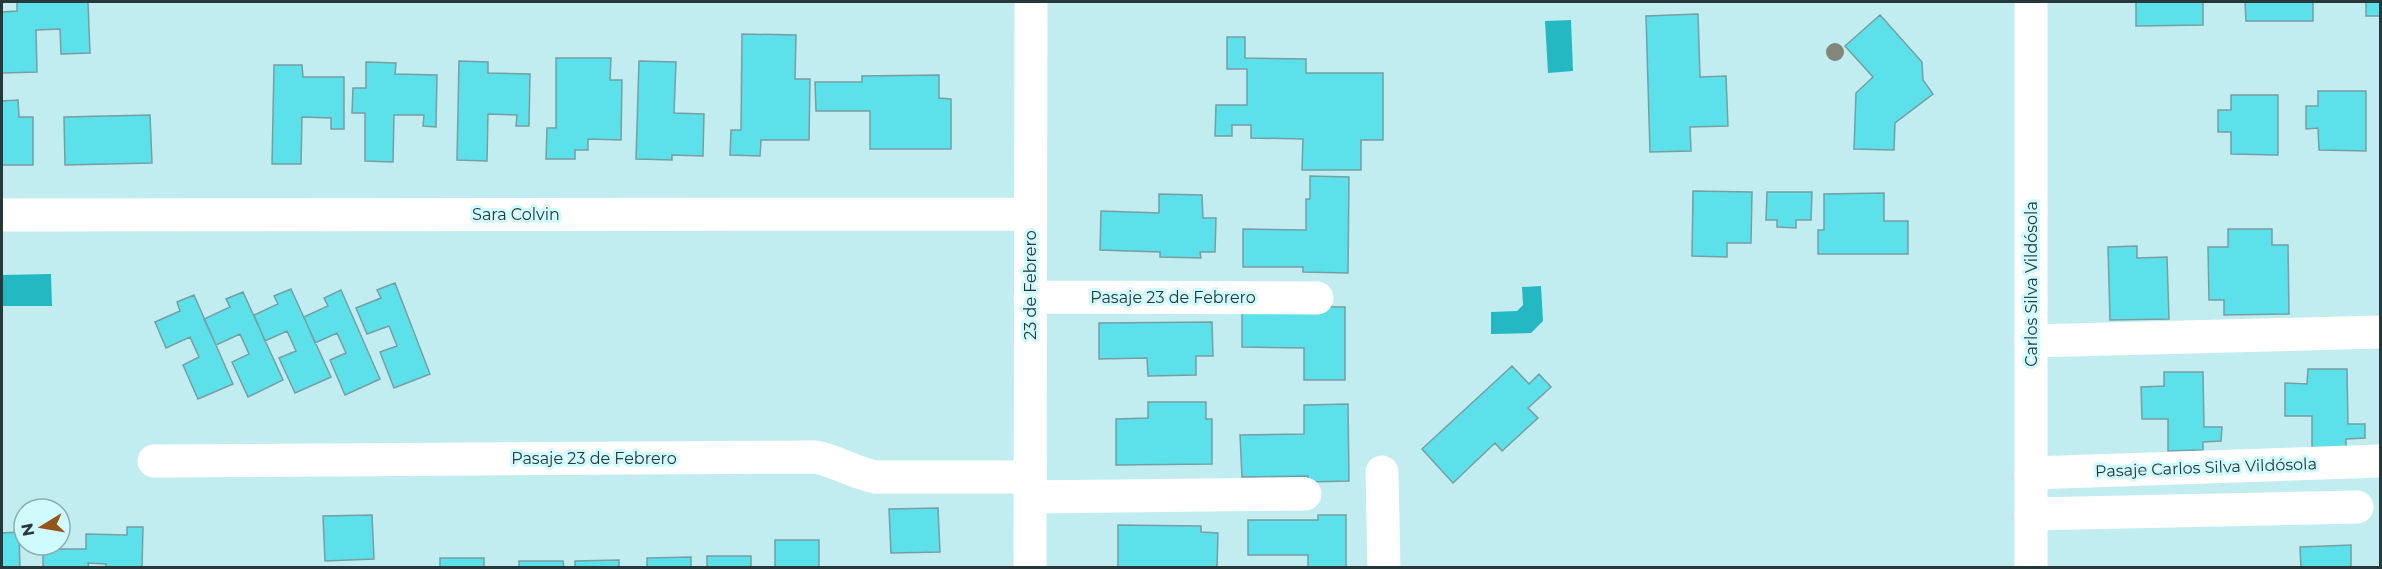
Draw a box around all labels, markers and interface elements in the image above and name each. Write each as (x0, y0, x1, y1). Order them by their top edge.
street label: Carlos Silva Vildósola (2022, 201, 2041, 367)
street label: Sara Colvin (472, 205, 560, 224)
street label: 23 de Febrero (1021, 230, 1040, 340)
street label: Pasaje 23 de Febrero (1090, 288, 1256, 307)
street label: Pasaje 23 de Febrero (511, 449, 677, 468)
street label: Pasaje Carlos Silva Vildósola (2095, 454, 2317, 481)
north arrow (12, 497, 72, 557)
text: N (17, 522, 38, 538)

